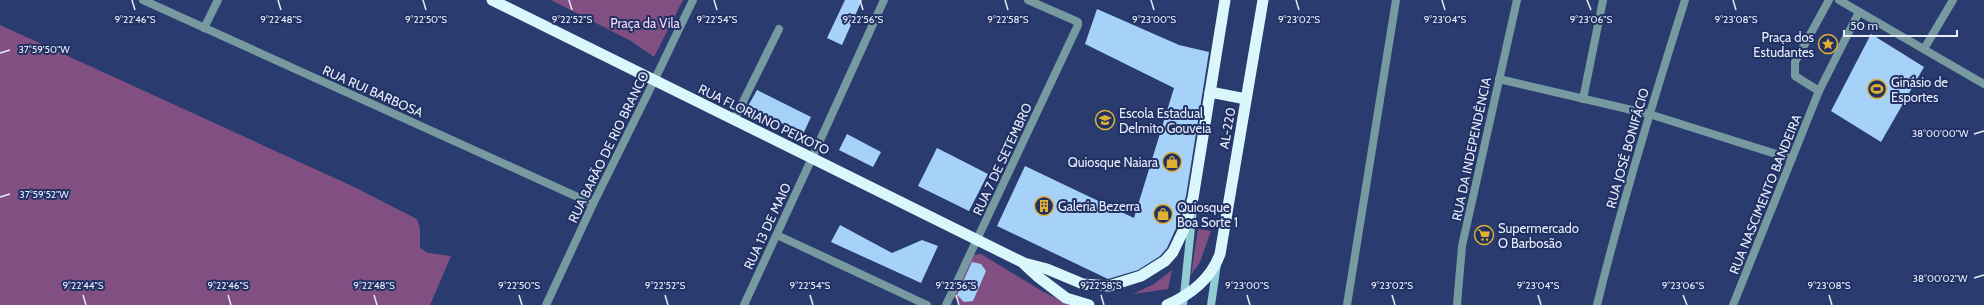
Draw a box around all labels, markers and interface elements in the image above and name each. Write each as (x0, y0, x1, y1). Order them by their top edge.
scale bar (1844, 12, 1957, 38)
text: 9°22'46"S (114, 13, 156, 26)
text: 9°22'48"S (260, 13, 302, 26)
text: 9°22'50"S (405, 13, 447, 26)
text: 9°22'52"S (552, 13, 592, 26)
text: 9°22'54"S (697, 13, 738, 26)
text: 9°22'56"S (843, 13, 884, 26)
text: 9°22'58"S (987, 13, 1029, 26)
text: 9°23'00"S (1132, 13, 1176, 26)
text: 9°23'02"S (1278, 13, 1320, 26)
text: 9°23'04"S (1424, 13, 1466, 26)
text: 9°23'06"S (1570, 13, 1612, 26)
text: 9°23'08"S (1714, 13, 1758, 26)
park label: Praça da Vila (610, 15, 681, 31)
text: 50 m (1850, 18, 1878, 33)
place label: Praça dos Estudantes (1753, 29, 1815, 60)
place icon: Praça dos Estudantes (1817, 33, 1839, 55)
text: 37°59'50"W (18, 43, 70, 56)
street label: RUA RUI BARBOSA (320, 62, 426, 120)
street label: RUA BARÃO DE RIO BRANCO (564, 69, 652, 225)
place label: Ginásio de Esportes (1891, 74, 1948, 105)
street label: RUA DA INDEPENDÊNCIA (1448, 76, 1494, 222)
sports icon: Ginásio de Esportes (1866, 78, 1888, 100)
street label: RUA FLORIANO PEIXOTO (696, 80, 832, 158)
street label: RUA JOSÉ BONIFÁCIO (1601, 86, 1652, 210)
street label: RUA 7 DE SETEMBRO (969, 100, 1035, 218)
place label: Escola Estadual Delmito Gouveia (1119, 105, 1212, 136)
street label: AL-220 (1215, 106, 1239, 150)
school or university icon: Escola Estadual Delmito Gouveia (1094, 109, 1116, 131)
street label: RUA NASCIMENTO BANDEIRA (1726, 112, 1804, 276)
text: 38°00'00"W (1912, 127, 1969, 140)
shop icon: Quiosque Naiara (1161, 151, 1183, 173)
place label: Quiosque Naiara (1068, 154, 1159, 170)
street label: RUA 13 DE MAIO (740, 180, 794, 272)
text: 37°59'52"W (19, 188, 69, 201)
building icon: Galeria Bezerra (1033, 195, 1055, 217)
place label: Galeria Bezerra (1058, 198, 1141, 214)
place label: Quiosque Boa Sorte 1 (1177, 199, 1238, 230)
shop icon: Quiosque Boa Sorte 1 (1152, 203, 1174, 225)
place label: Supermercado O Barbosão (1498, 220, 1579, 251)
supermarket icon: Supermercado O Barbosão (1473, 224, 1495, 246)
text: 38°00'02"W (1913, 272, 1968, 285)
text: 9°22'44"S (62, 279, 104, 292)
text: 9°22'46"S (207, 279, 249, 292)
text: 9°22'48"S (353, 279, 395, 292)
text: 9°22'50"S (498, 279, 540, 292)
text: 9°22'52"S (645, 279, 685, 292)
text: 9°22'54"S (790, 279, 831, 292)
text: 9°22'56"S (936, 279, 977, 292)
text: 9°22'58"S (1080, 279, 1122, 292)
text: 9°23'00"S (1225, 279, 1269, 292)
text: 9°23'02"S (1371, 279, 1413, 292)
text: 9°23'04"S (1517, 279, 1559, 292)
text: 9°23'06"S (1662, 279, 1704, 292)
text: 9°23'08"S (1807, 279, 1851, 292)

